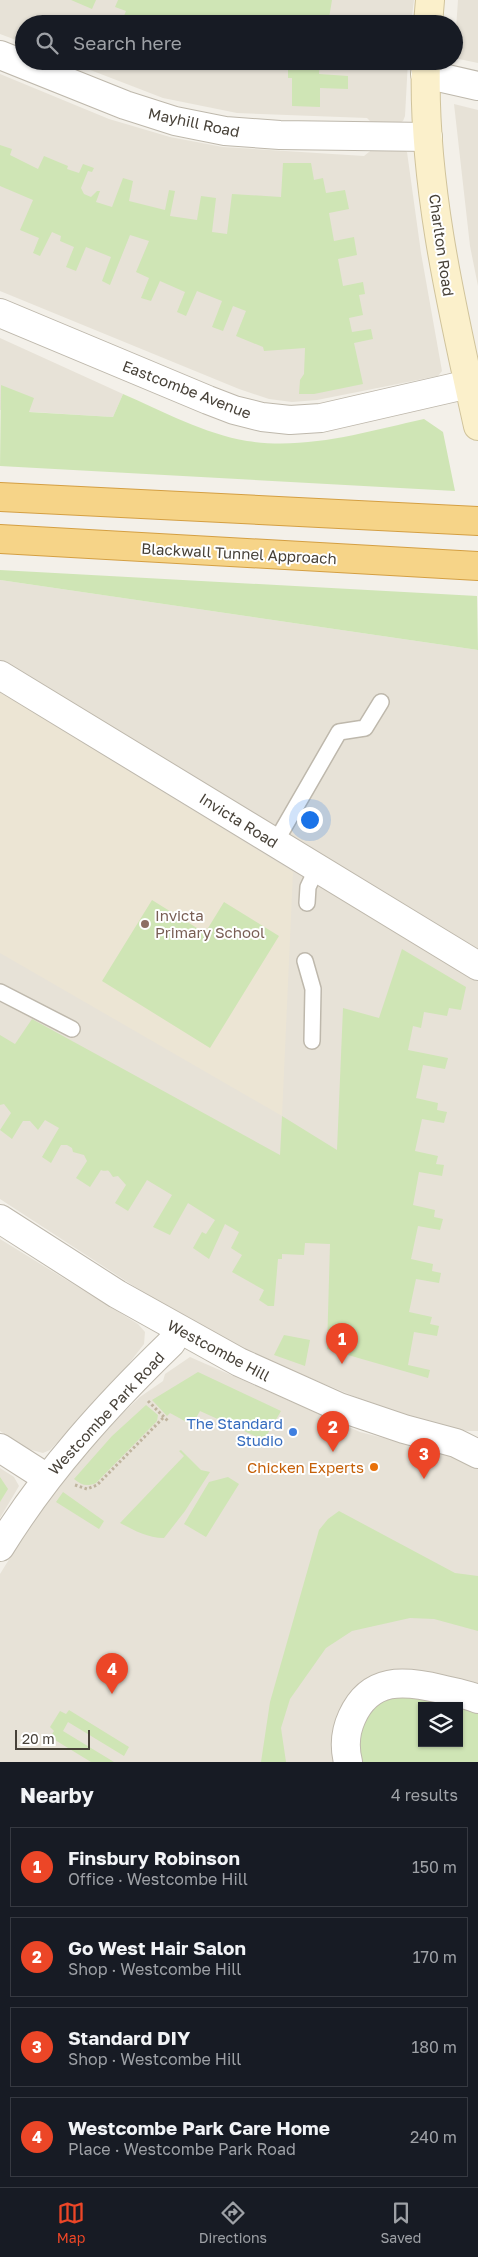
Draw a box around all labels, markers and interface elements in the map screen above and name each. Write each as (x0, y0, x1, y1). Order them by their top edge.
search box (15, 15, 463, 70)
icon: search (33, 29, 61, 57)
text: Search here (73, 31, 182, 54)
street label: Mayhill Road (147, 104, 241, 140)
street label: Charlton Road (426, 193, 458, 297)
street label: Eastcombe Avenue (120, 356, 254, 422)
street label: Blackwall Tunnel Approach (141, 539, 337, 567)
street label: Invicta Road (196, 789, 282, 851)
your location (297, 807, 323, 833)
place label: Invicta Primary School (155, 906, 265, 941)
marker: Invicta Primary School (139, 918, 151, 930)
street label: Westcombe Hill (165, 1315, 274, 1385)
pin: 1 (326, 1323, 358, 1364)
street label: Westcombe Park Road (44, 1348, 168, 1478)
pin: 2 (317, 1411, 349, 1452)
place label: The Standard Studio (186, 1414, 283, 1449)
marker: The Standard Studio (287, 1426, 299, 1438)
pin: 3 (408, 1438, 440, 1479)
place label: Chicken Experts (247, 1458, 364, 1476)
marker: Chicken Experts (368, 1461, 380, 1473)
pin: 4 (96, 1653, 128, 1694)
map controls (418, 1702, 463, 1747)
button: layers (418, 1702, 463, 1747)
scale bar (15, 1727, 90, 1750)
text: 20 m (22, 1730, 55, 1747)
text: Nearby (20, 1782, 94, 1808)
text: 4 results (391, 1785, 458, 1805)
text: Finsbury Robinson (68, 1846, 240, 1869)
text: 1 (33, 1857, 41, 1877)
text: 150 m (412, 1857, 457, 1877)
text: Office · Westcombe Hill (68, 1869, 248, 1889)
text: Go West Hair Salon (68, 1936, 246, 1959)
text: 2 (32, 1947, 42, 1967)
text: 170 m (413, 1947, 457, 1967)
text: Shop · Westcombe Hill (68, 1959, 242, 1979)
text: Standard DIY (68, 2026, 190, 2049)
text: 3 (32, 2037, 42, 2057)
text: 180 m (411, 2037, 457, 2057)
text: Shop · Westcombe Hill (68, 2049, 242, 2069)
text: Westcombe Park Care Home (68, 2116, 330, 2139)
text: 4 (32, 2127, 42, 2147)
text: 240 m (410, 2127, 457, 2147)
text: Place · Westcombe Park Road (68, 2139, 296, 2159)
tab: Map (57, 2199, 85, 2246)
tab: Directions (199, 2199, 267, 2246)
tab: Saved (380, 2199, 421, 2246)

